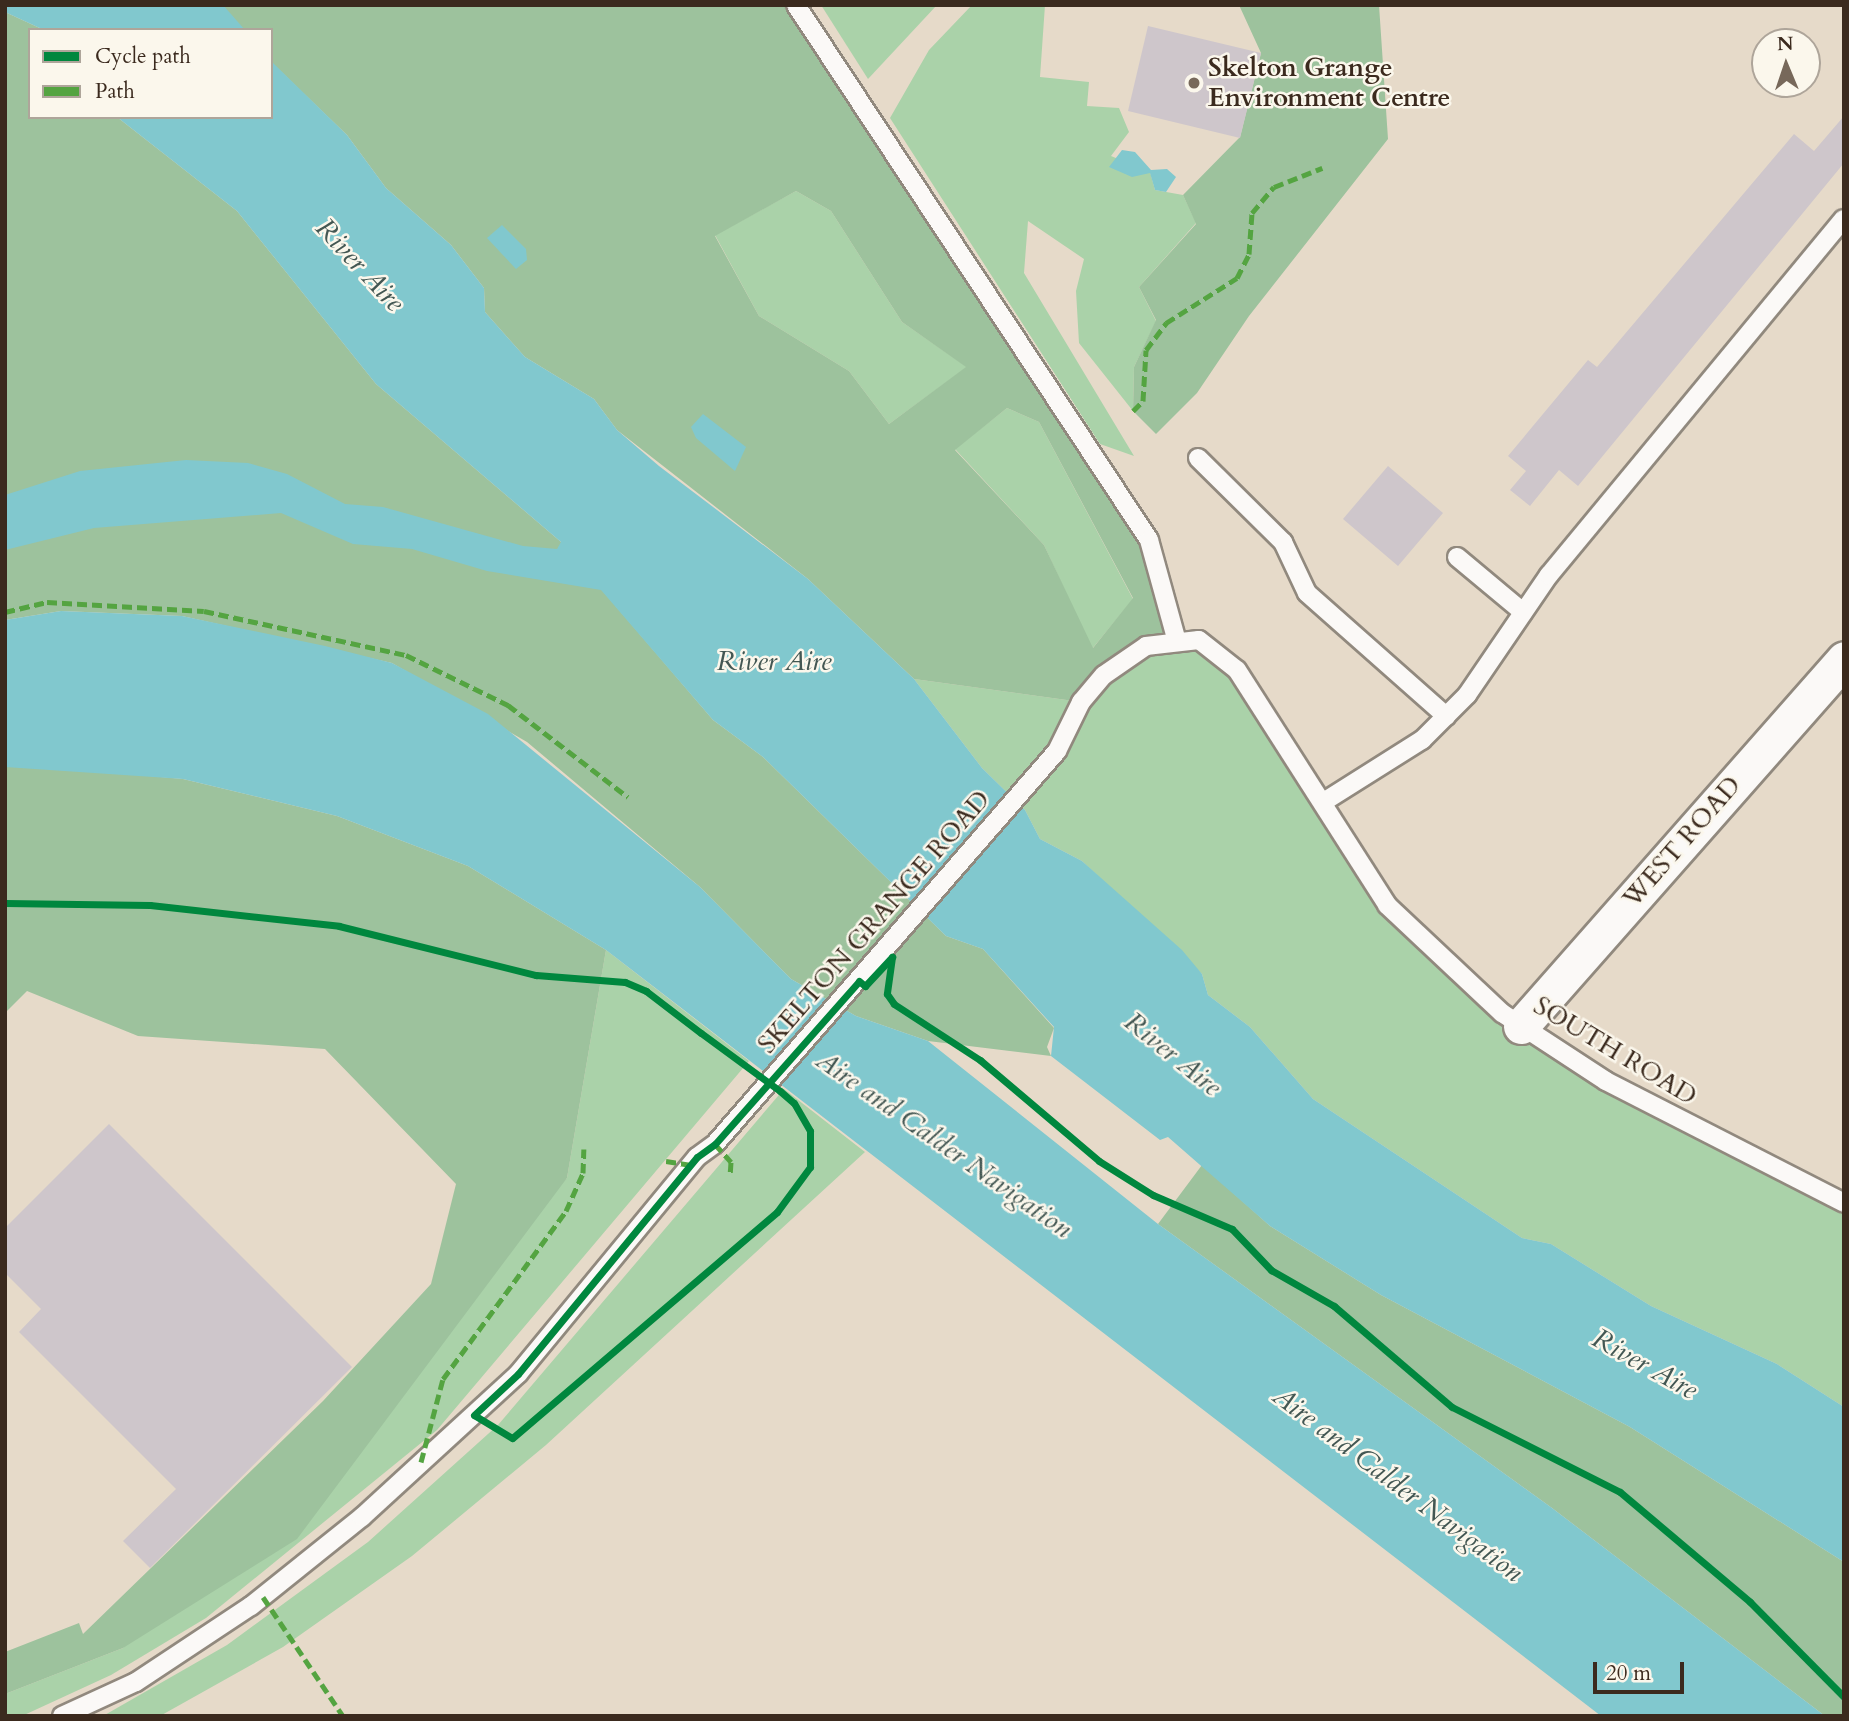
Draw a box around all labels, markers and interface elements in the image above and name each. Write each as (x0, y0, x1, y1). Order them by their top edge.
legend (28, 28, 273, 119)
north arrow (1751, 28, 1821, 98)
text: N (1777, 31, 1794, 57)
text: Cycle path (95, 42, 191, 71)
place label: Skelton Grange Environment Centre (1208, 52, 1450, 114)
marker: Skelton Grange Environment Centre (1186, 75, 1202, 91)
text: Path (95, 77, 135, 106)
water label: River Aire (308, 211, 412, 319)
water label: River Aire (716, 644, 832, 678)
street label: WEST ROAD (1616, 770, 1748, 914)
street label: SKELTON GRANGE ROAD (751, 784, 997, 1060)
street label: SOUTH ROAD (1528, 990, 1702, 1112)
water label: River Aire (1118, 1005, 1228, 1103)
water label: Aire and Calder Navigation (810, 1043, 1078, 1245)
water label: River Aire (1586, 1321, 1704, 1407)
water label: Aire and Calder Navigation (1266, 1379, 1530, 1589)
scale bar (1597, 1648, 1688, 1692)
text: 20 m (1606, 1659, 1651, 1688)

